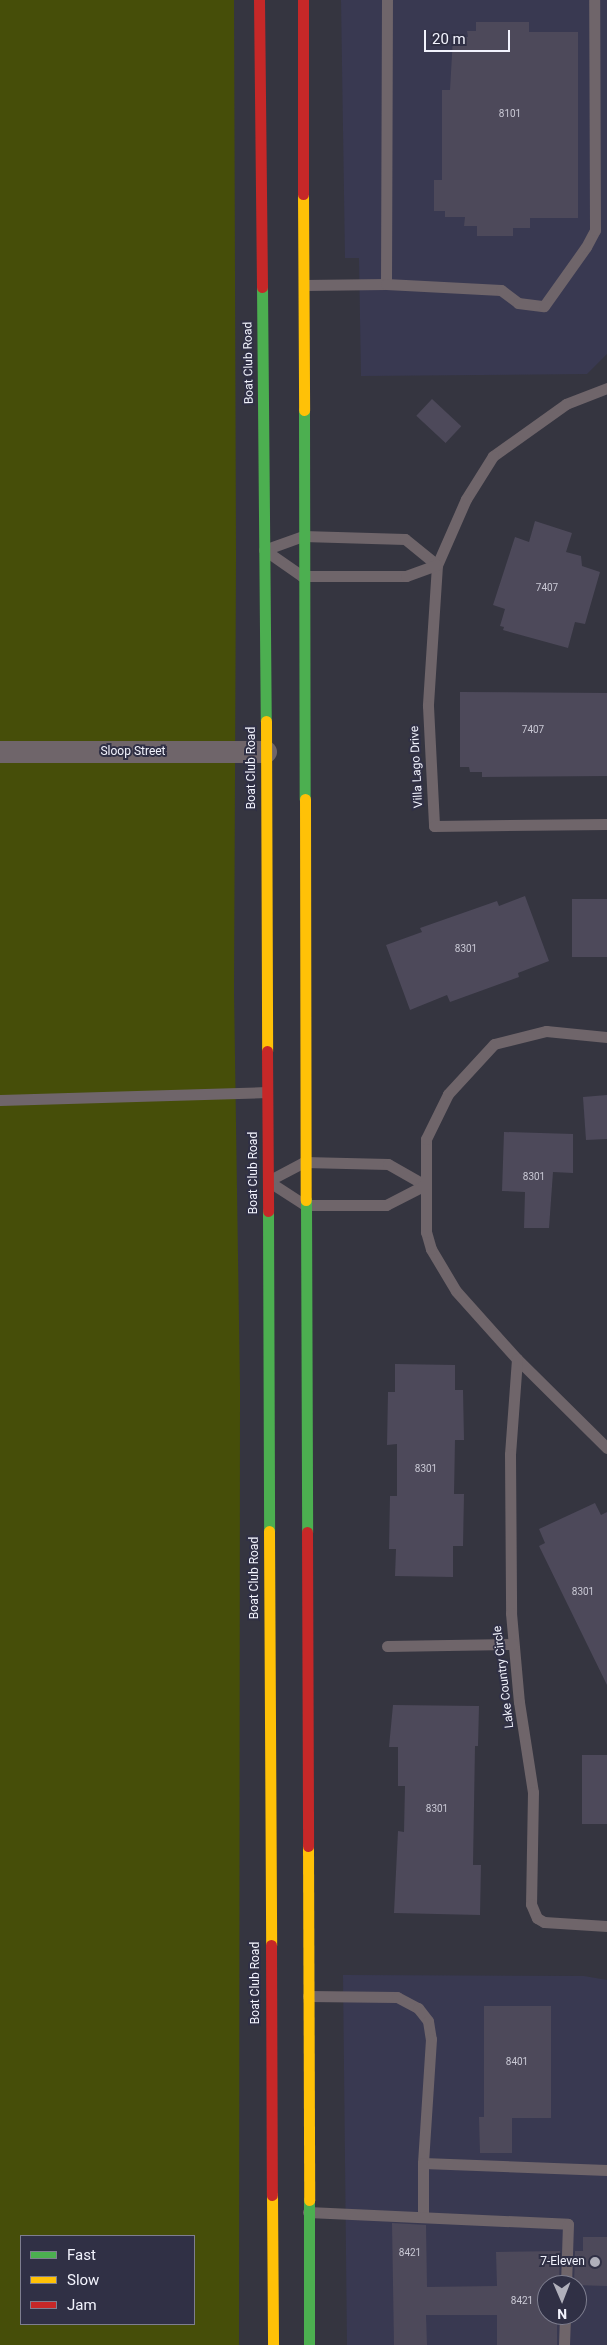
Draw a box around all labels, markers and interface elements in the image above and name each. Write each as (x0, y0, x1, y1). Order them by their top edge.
scale bar (427, 20, 513, 52)
text: 20 m (432, 30, 466, 48)
house number: 8101 (499, 108, 521, 120)
street label: Boat Club Road (241, 322, 257, 404)
house number: 7407 (536, 582, 558, 594)
house number: 7407 (522, 724, 544, 736)
street label: Villa Lago Drive (408, 725, 426, 809)
street label: Boat Club Road (245, 727, 259, 809)
street label: Sloop Street (100, 745, 166, 759)
house number: 8301 (455, 943, 477, 955)
street label: Boat Club Road (247, 1132, 261, 1214)
house number: 8301 (523, 1171, 545, 1183)
house number: 8301 (415, 1463, 437, 1475)
street label: Boat Club Road (248, 1537, 262, 1619)
house number: 8301 (572, 1586, 594, 1598)
street label: Lake Country Circle (491, 1625, 517, 1729)
house number: 8301 (426, 1803, 448, 1815)
street label: Boat Club Road (249, 1942, 263, 2024)
house number: 8401 (506, 2056, 528, 2068)
legend (20, 2235, 195, 2325)
text: Fast (67, 2246, 96, 2264)
house number: 8421 (399, 2247, 421, 2259)
place label: 7-Eleven (540, 2255, 585, 2269)
marker: 7-Eleven (589, 2256, 601, 2268)
text: Slow (67, 2271, 99, 2289)
north arrow (537, 2275, 587, 2325)
house number: 8421 (511, 2295, 533, 2307)
text: Jam (67, 2296, 97, 2314)
text: N (557, 2306, 567, 2322)

